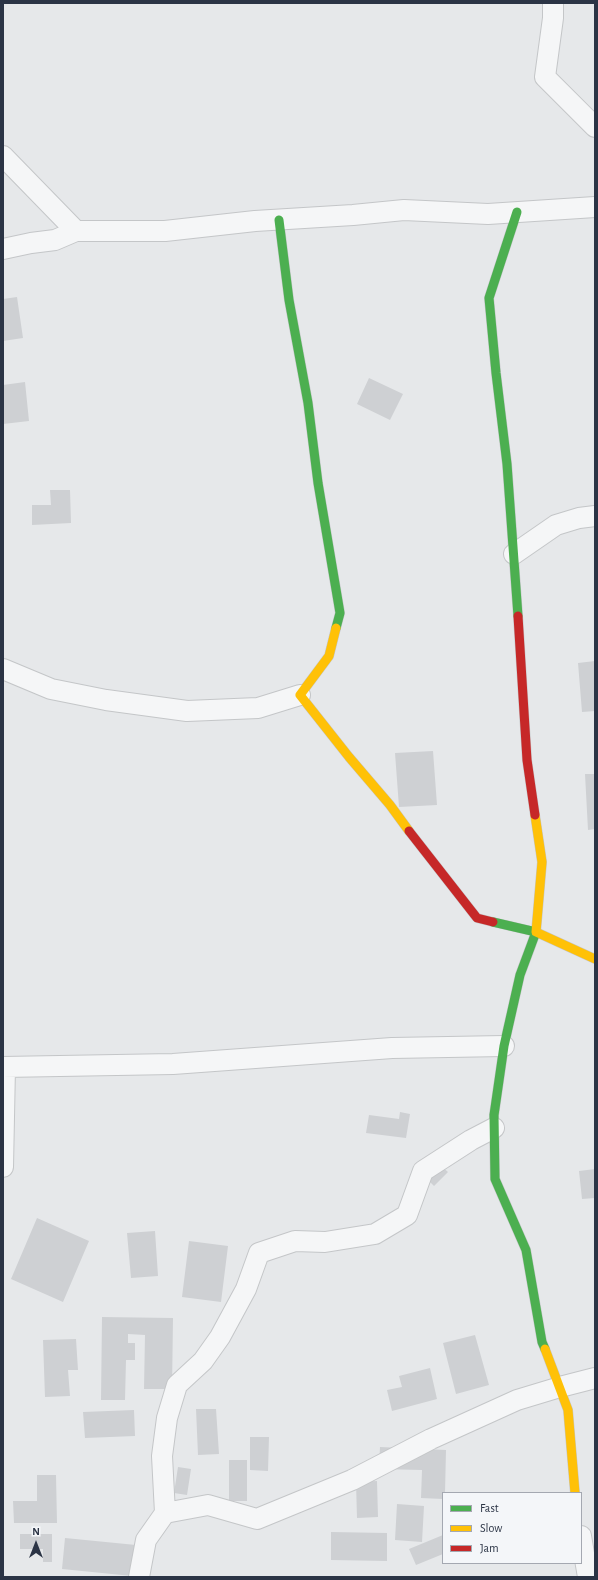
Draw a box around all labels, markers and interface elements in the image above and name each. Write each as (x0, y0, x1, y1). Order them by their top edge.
legend (442, 1492, 582, 1564)
text: Fast (480, 1502, 499, 1514)
text: Slow (480, 1522, 502, 1534)
north arrow (16, 1524, 56, 1564)
text: N (32, 1526, 40, 1537)
text: Jam (480, 1542, 499, 1554)

